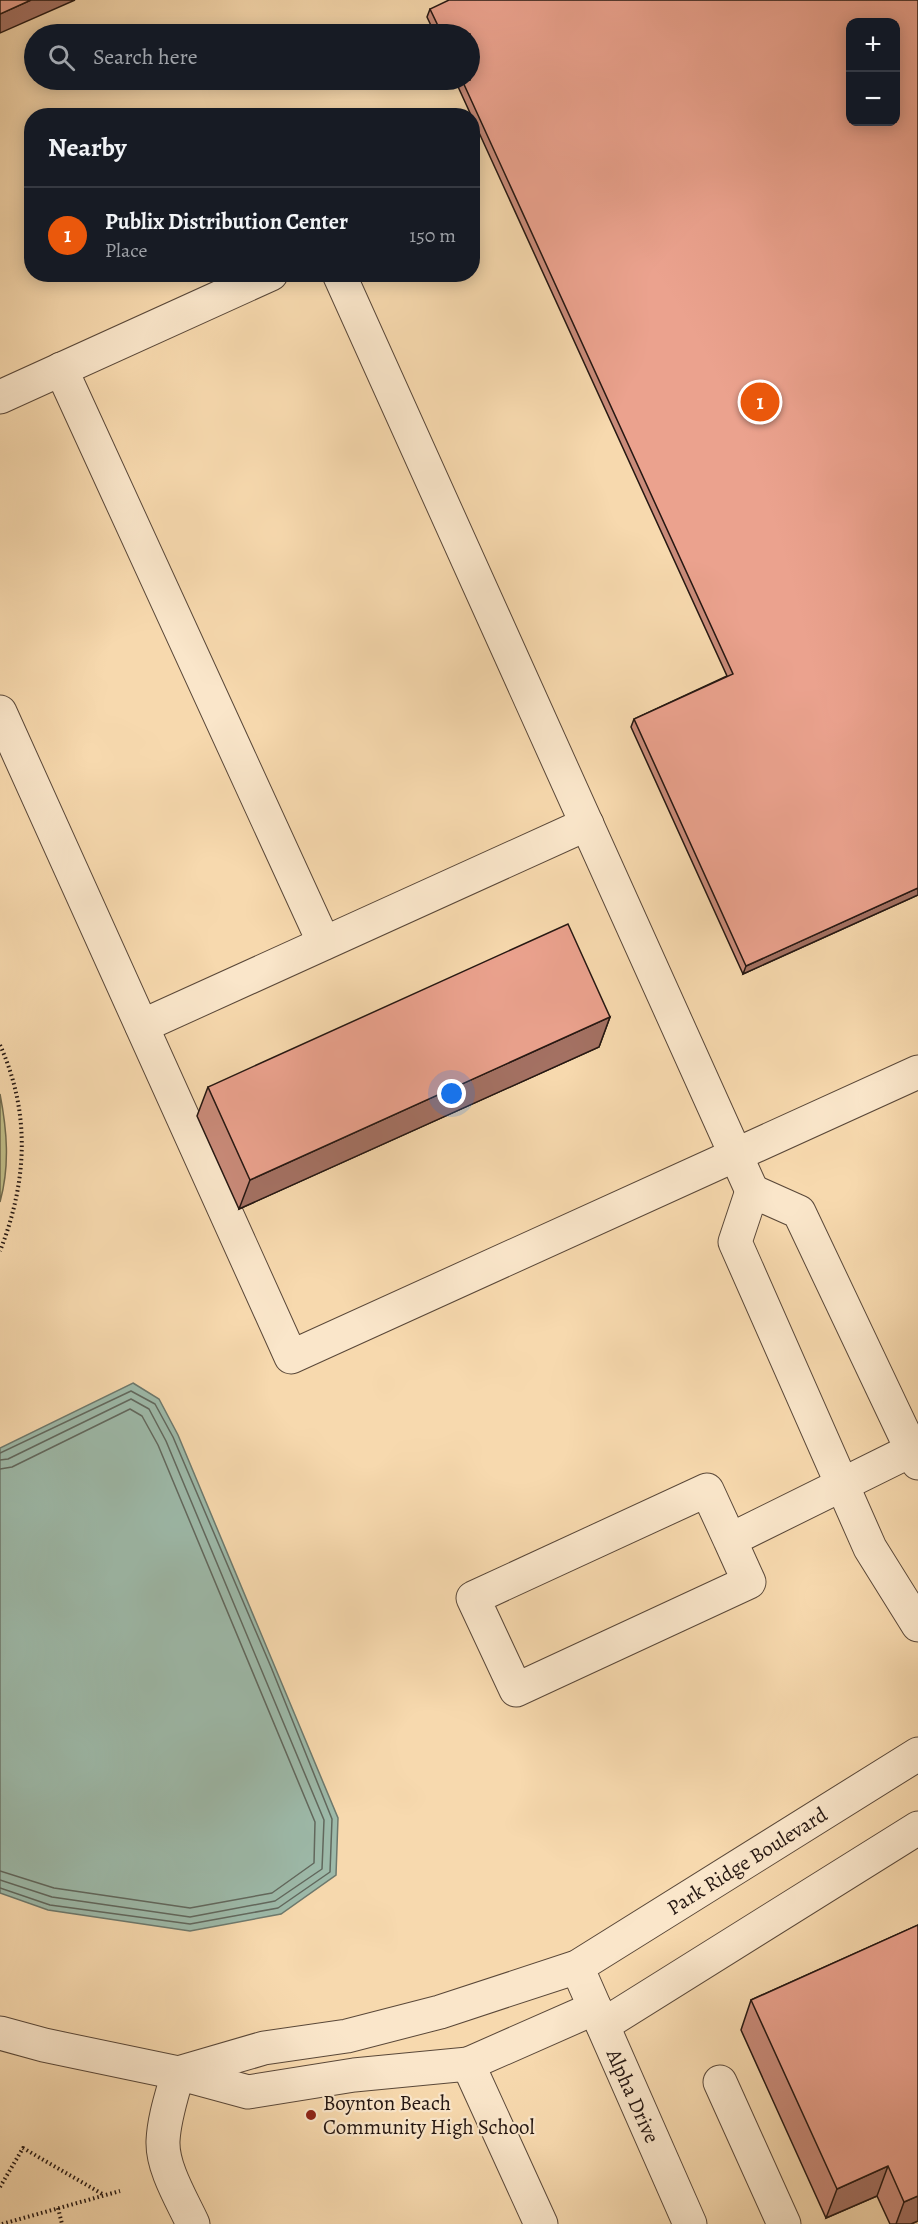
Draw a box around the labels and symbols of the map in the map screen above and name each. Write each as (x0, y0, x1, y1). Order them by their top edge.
pin: 1 (740, 380, 780, 424)
your location (437, 1079, 466, 1108)
street label: Park Ridge Boulevard (662, 1800, 833, 1922)
street label: Alpha Drive (599, 2044, 666, 2148)
place label: Boynton Beach Community High School (323, 2089, 535, 2141)
marker: Boynton Beach Community High School (304, 2108, 318, 2122)

